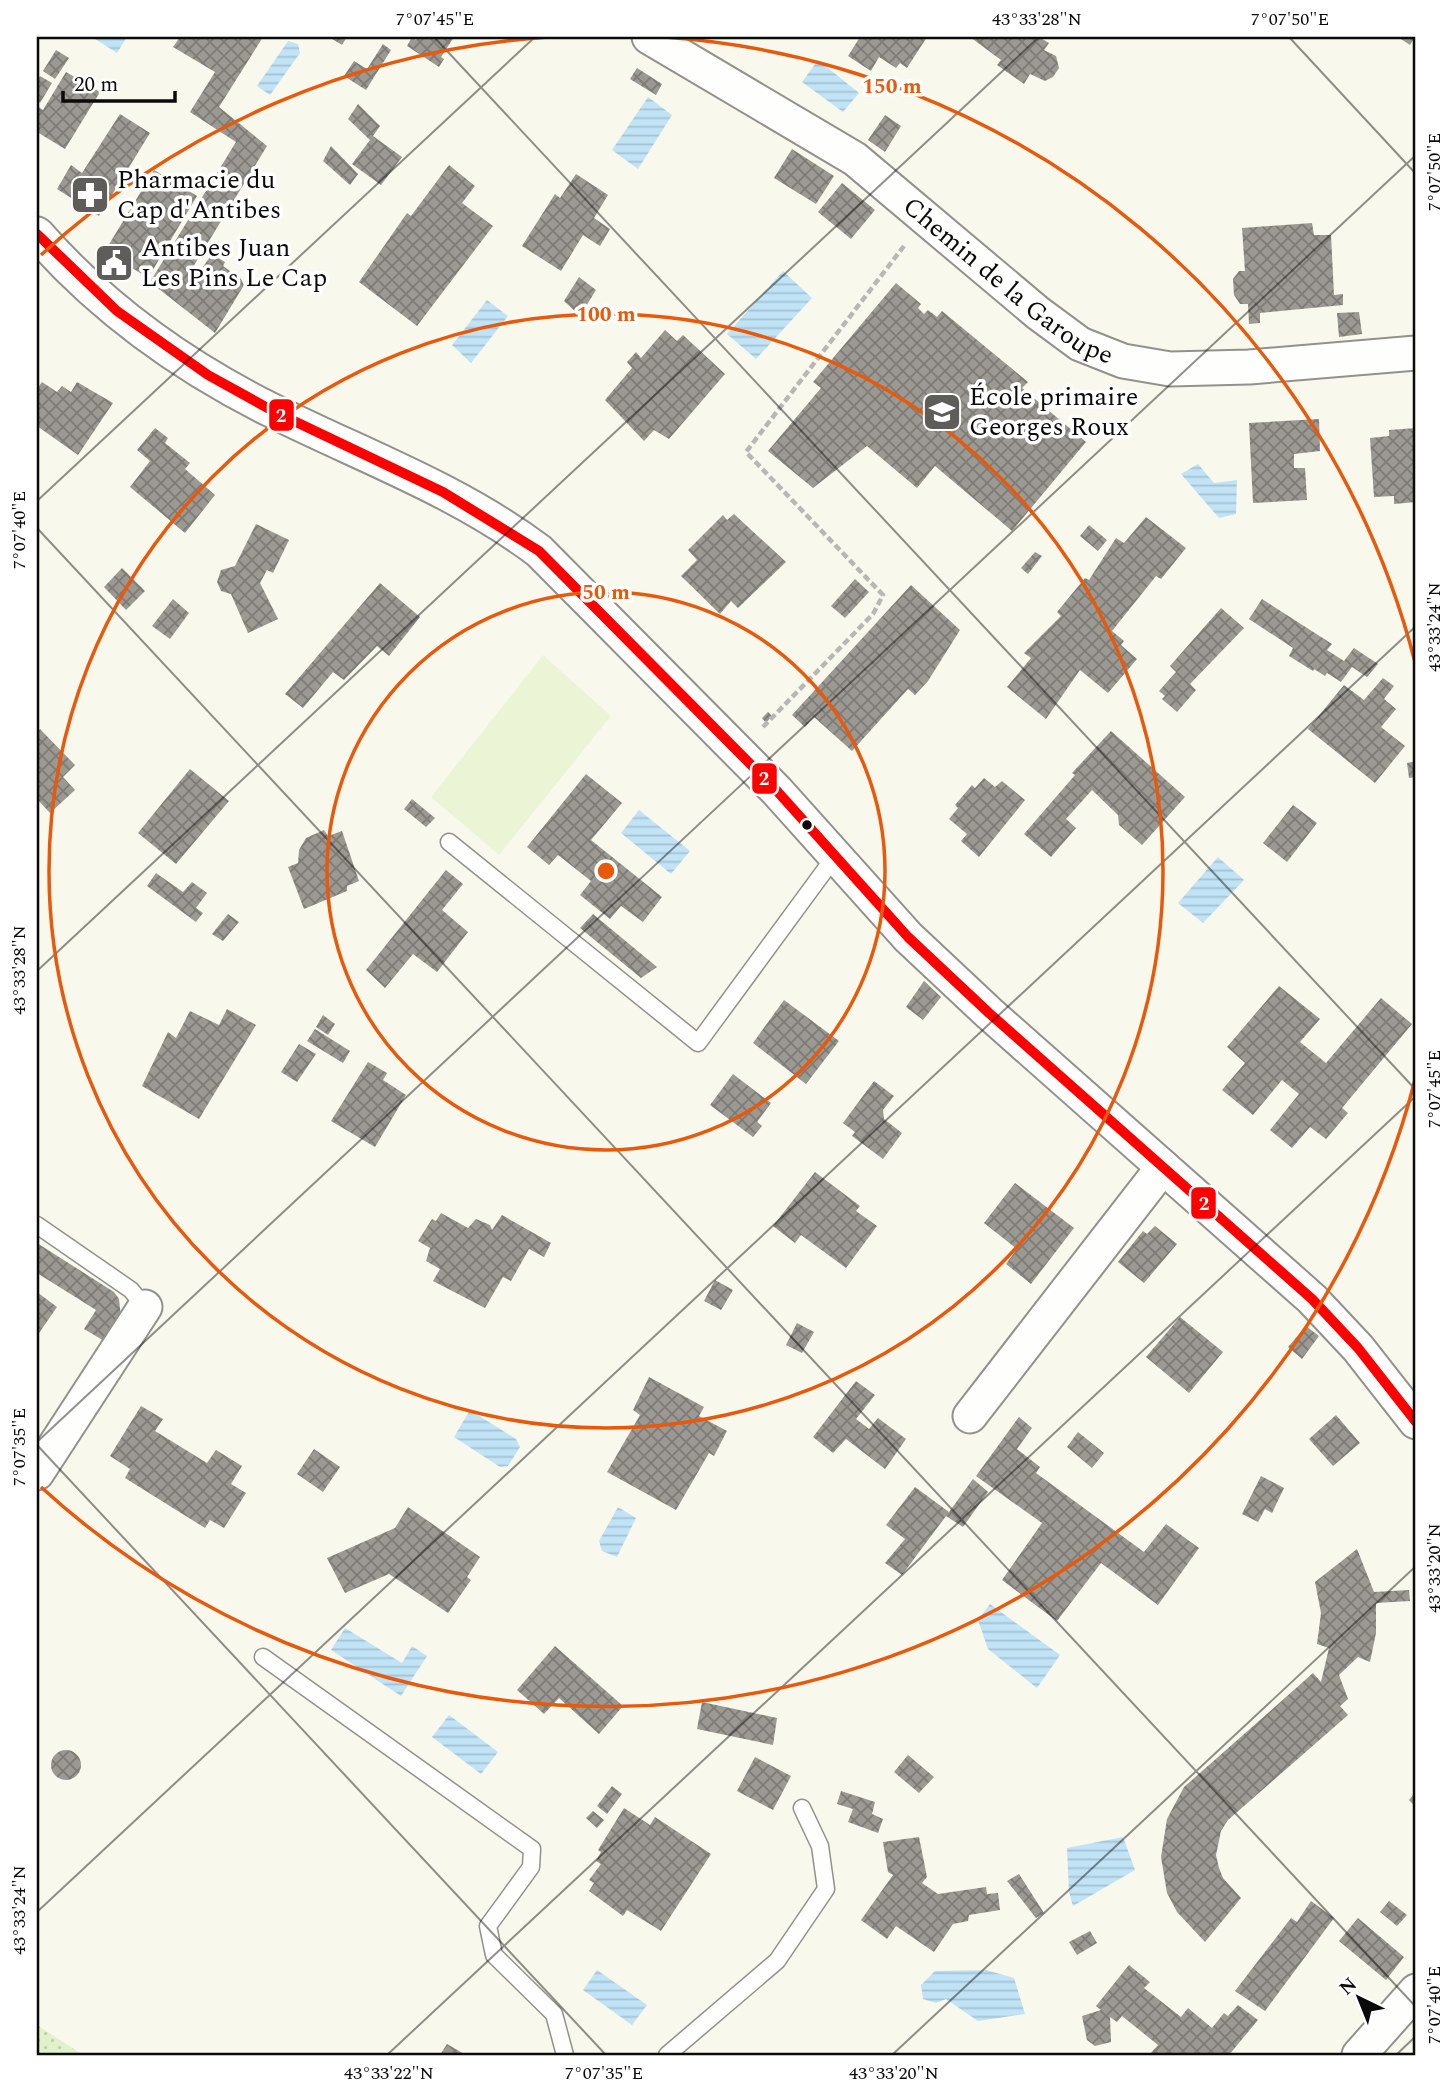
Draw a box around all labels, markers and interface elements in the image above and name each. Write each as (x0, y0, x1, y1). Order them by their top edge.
text: 7°07'45"E (396, 6, 474, 33)
text: 43°33'28"N (992, 6, 1082, 33)
text: 7°07'50"E (1251, 6, 1329, 33)
scale bar (63, 60, 175, 104)
text: 20 m (74, 69, 118, 101)
text: 150 m (862, 71, 922, 103)
text: 7°07'50"E (1421, 133, 1448, 211)
place label: Pharmacie du Cap d'Antibes (117, 160, 281, 230)
pharmacy icon: Pharmacie du Cap d'Antibes (69, 174, 111, 216)
street label: Chemin de la Garoupe (894, 187, 1119, 375)
place label: Antibes Juan Les Pins Le Cap (141, 228, 327, 298)
public building icon: Antibes Juan Les Pins Le Cap (93, 242, 135, 284)
text: 100 m (576, 299, 636, 331)
place label: École primaire Georges Roux (969, 377, 1138, 447)
school or university icon: École primaire Georges Roux (921, 391, 963, 433)
line badge: 2 (268, 398, 295, 432)
text: 2 (276, 402, 286, 431)
text: 7°07'40"E (6, 491, 33, 569)
text: 50 m (582, 577, 630, 609)
text: 43°33'24"N (1421, 582, 1448, 672)
line badge: 2 (751, 762, 778, 795)
text: 2 (759, 765, 769, 794)
unlabelled marker (800, 818, 814, 832)
centre of rings (594, 859, 618, 883)
text: 43°33'28"N (6, 925, 33, 1015)
text: 7°07'45"E (1421, 1050, 1448, 1128)
line badge: 2 (1190, 1186, 1217, 1220)
text: 2 (1199, 1190, 1209, 1219)
text: 7°07'35"E (6, 1408, 33, 1486)
text: 43°33'20"N (1421, 1523, 1448, 1613)
text: 43°33'24"N (6, 1865, 33, 1955)
north arrow (1324, 1962, 1394, 2032)
text: 7°07'40"E (1421, 1966, 1448, 2044)
text: N (1333, 1971, 1364, 2003)
text: 43°33'22"N (344, 2060, 434, 2087)
text: 7°07'35"E (565, 2060, 643, 2087)
text: 43°33'20"N (849, 2060, 939, 2087)

